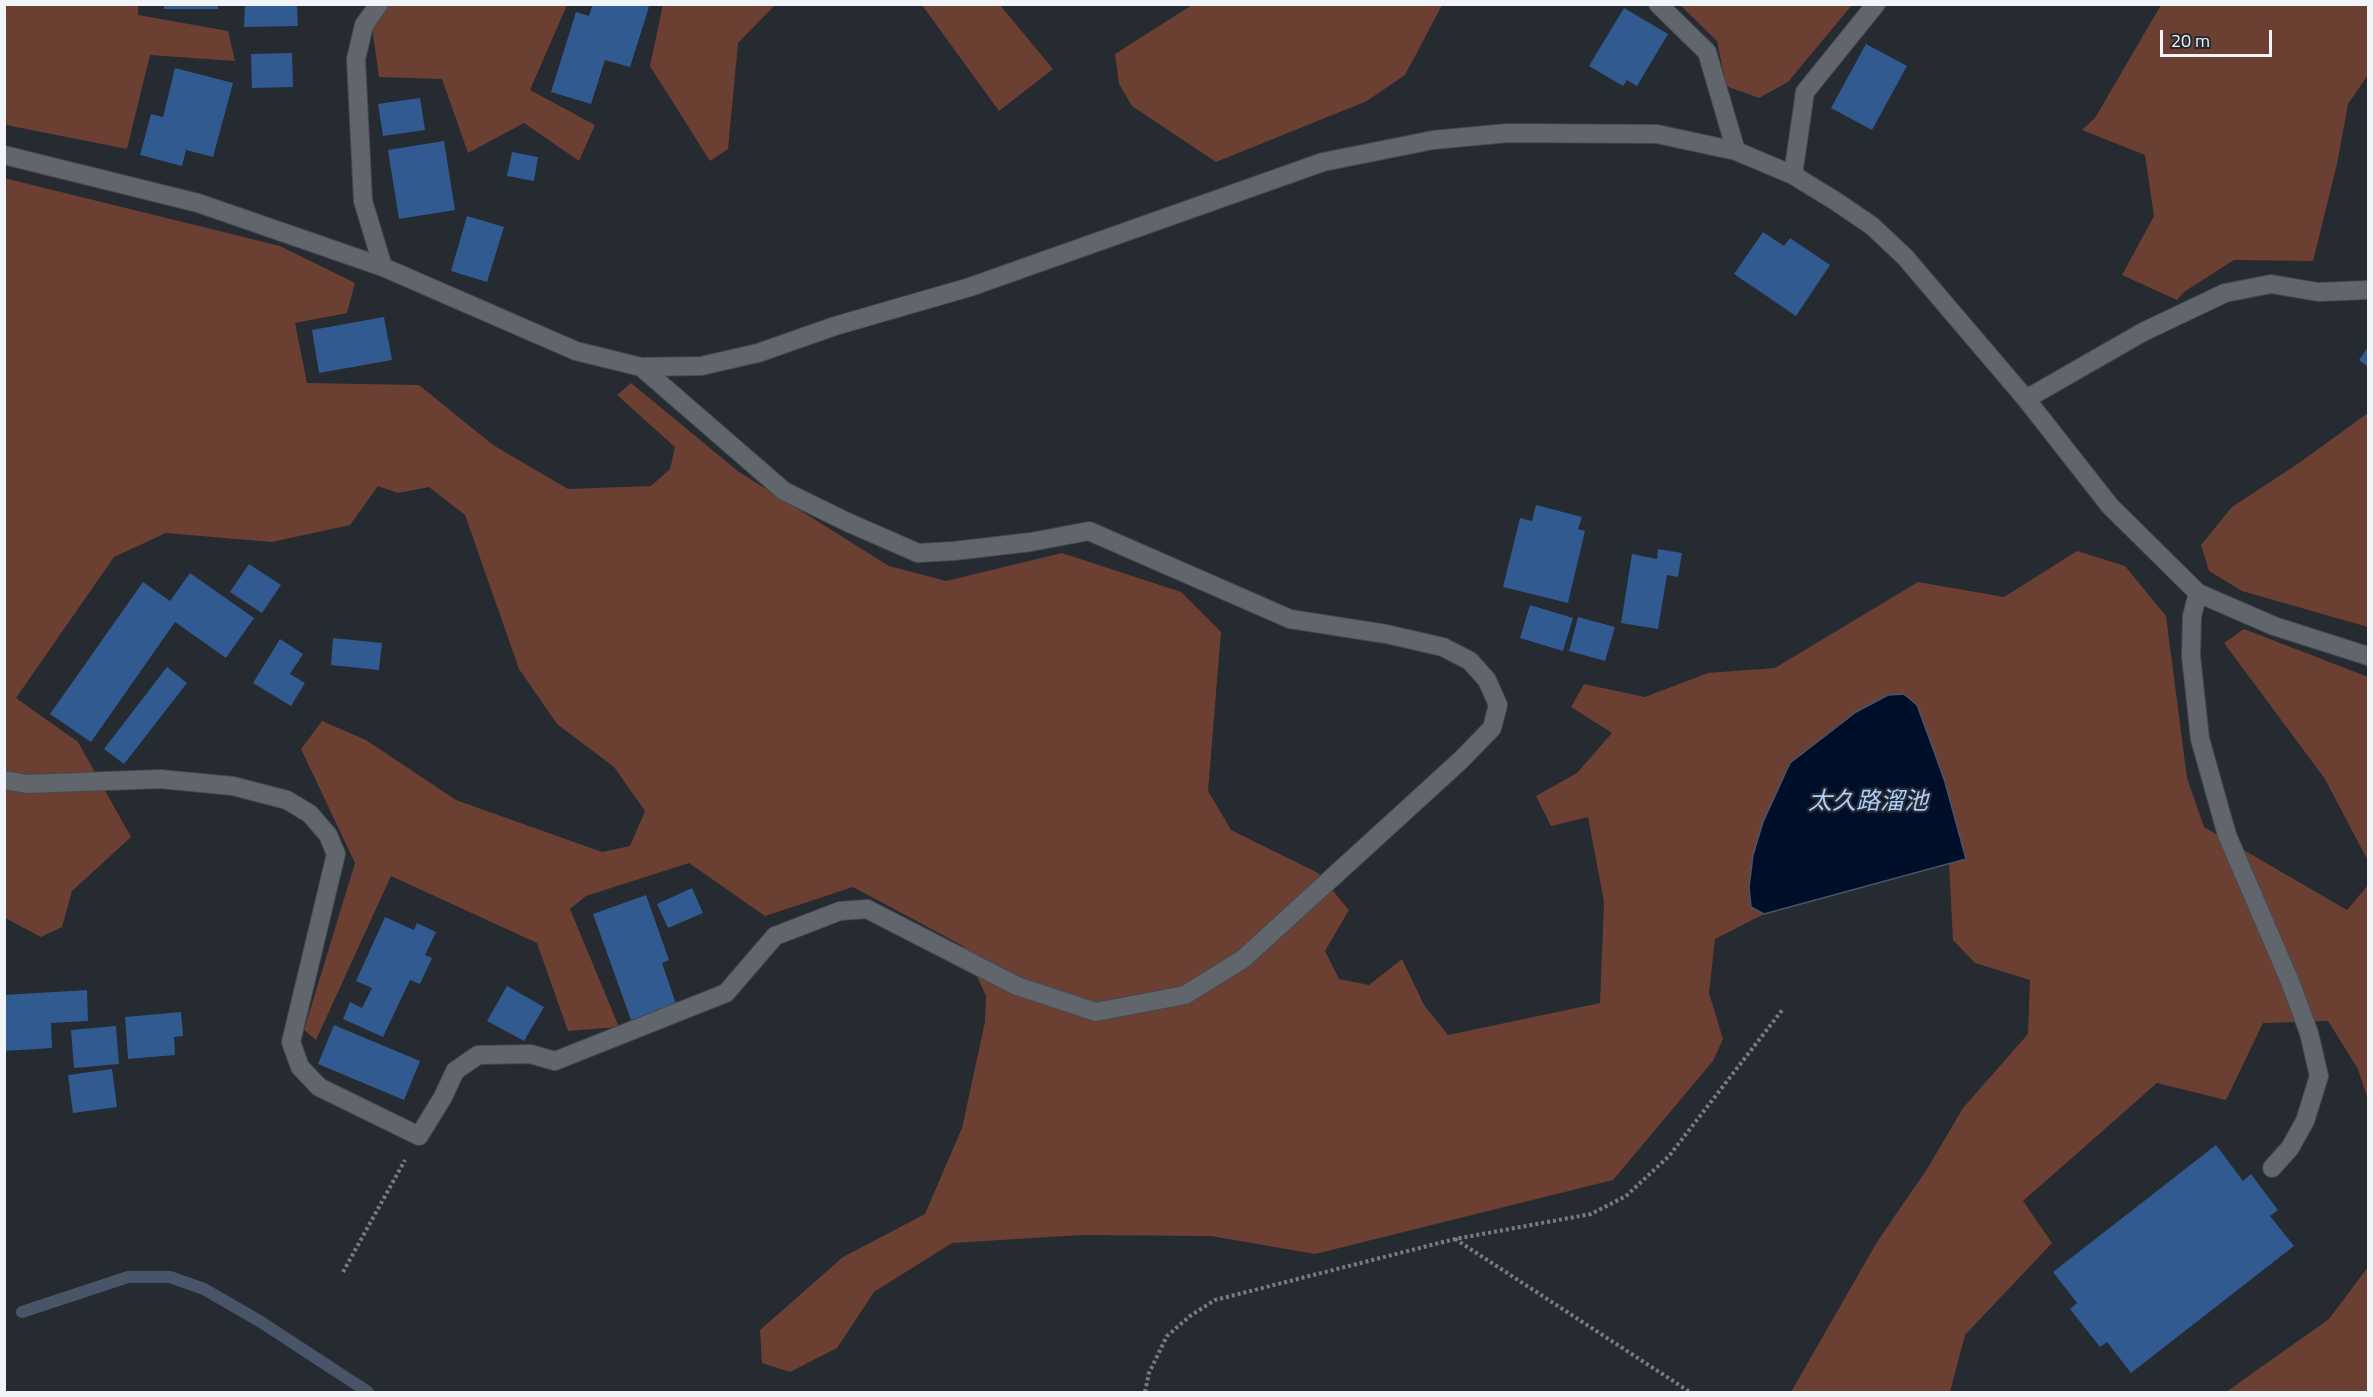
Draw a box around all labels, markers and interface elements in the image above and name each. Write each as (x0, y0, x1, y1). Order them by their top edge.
scale bar (2163, 18, 2276, 56)
text: 20 m (2171, 27, 2210, 54)
water label: 太久路溜池 (1808, 789, 1928, 817)

